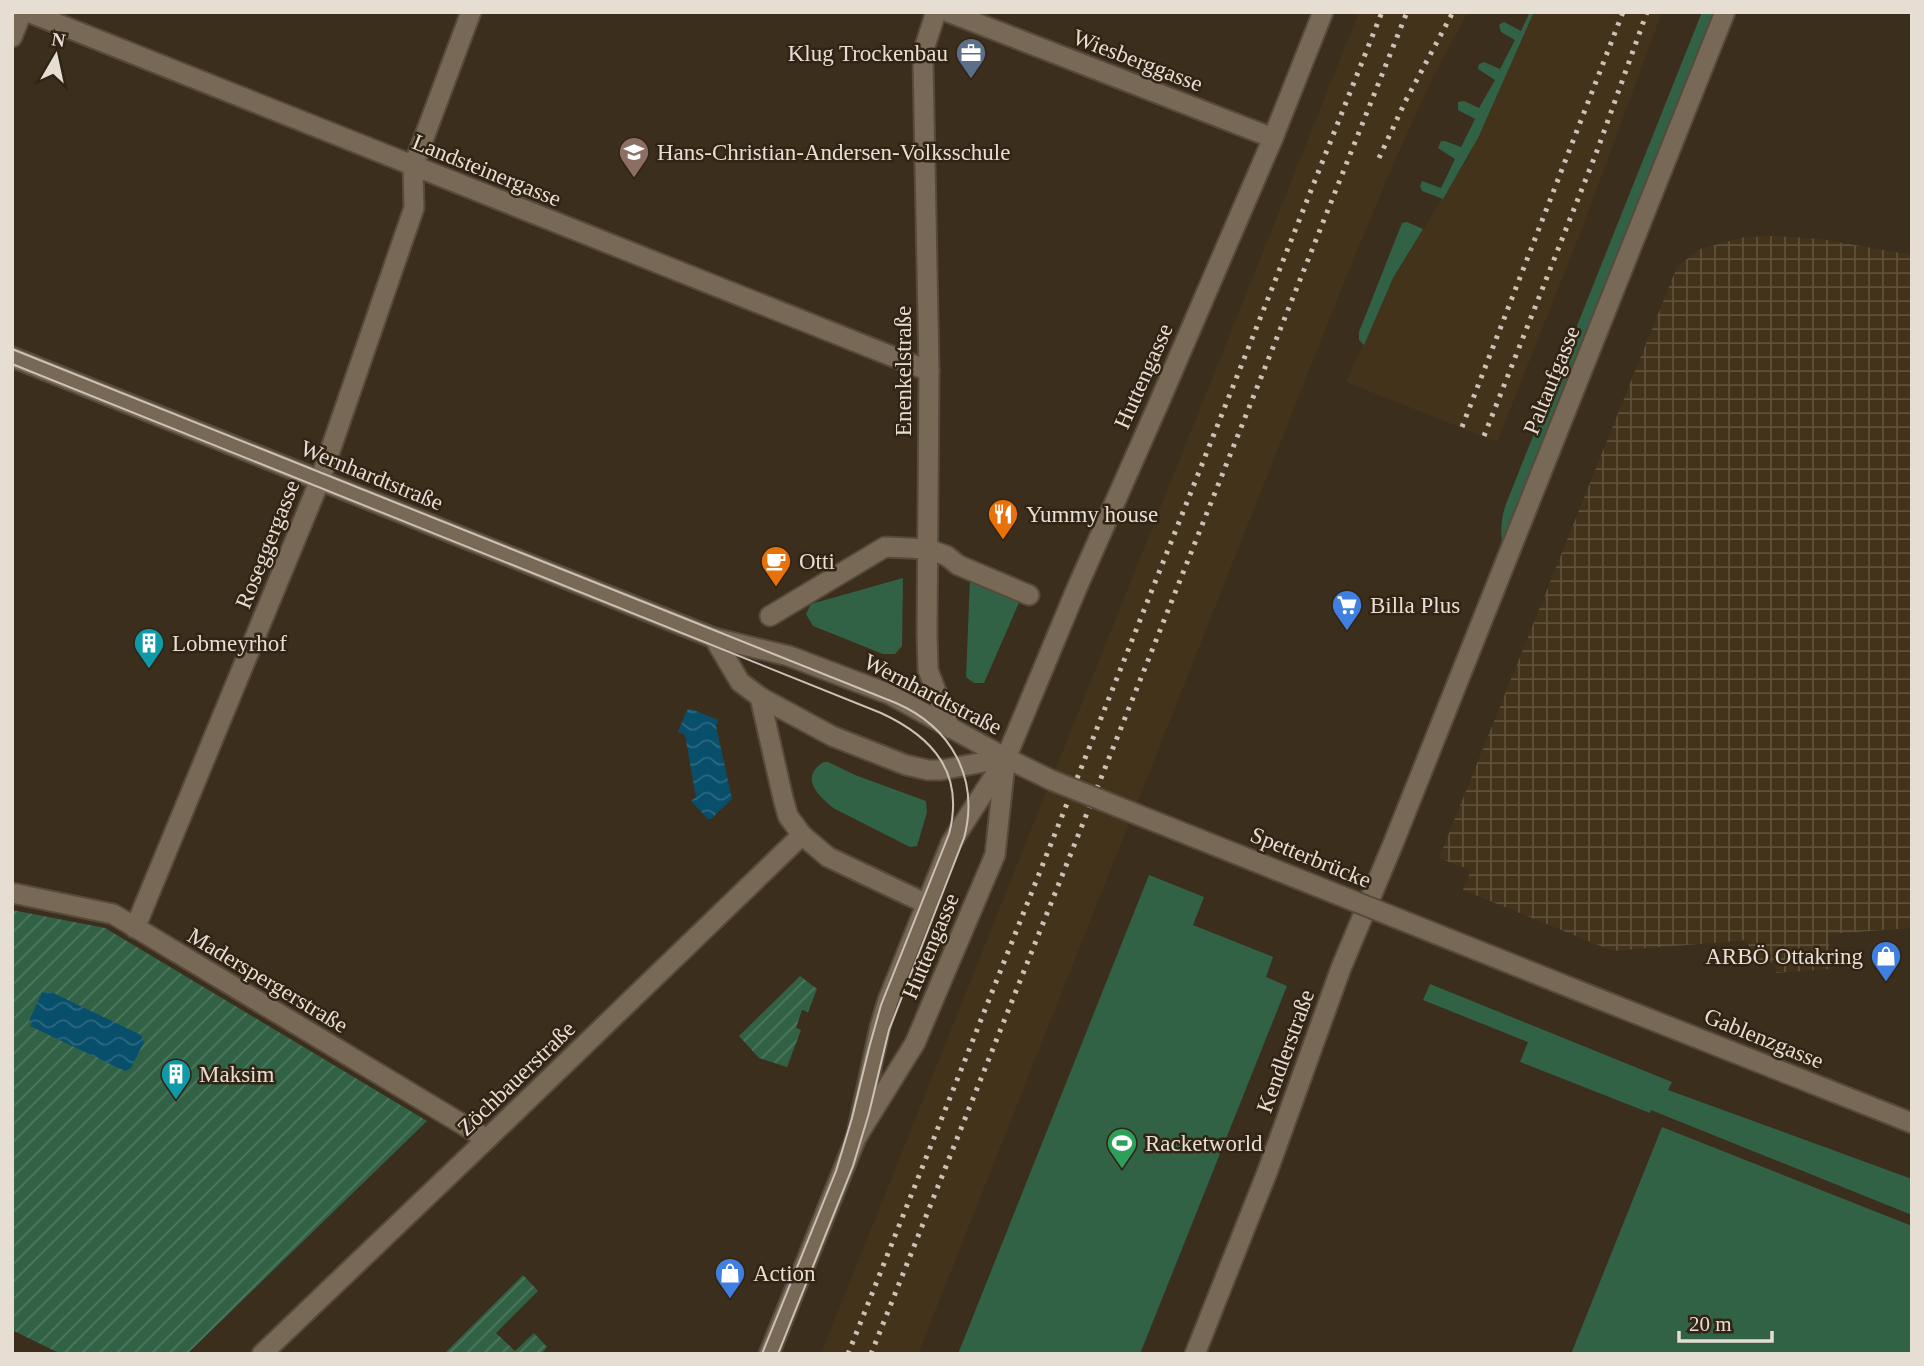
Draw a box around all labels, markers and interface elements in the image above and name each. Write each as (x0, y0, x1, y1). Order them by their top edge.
north arrow (21, 21, 91, 91)
street label: Wiesberggasse (1070, 24, 1206, 97)
text: N (50, 28, 67, 51)
office icon: Klug Trockenbau (954, 36, 988, 80)
place label: Klug Trockenbau (788, 41, 948, 66)
street label: Landsteinergasse (409, 129, 565, 212)
school or university icon: Hans-Christian-Andersen-Volksschule (617, 135, 651, 179)
place label: Hans-Christian-Andersen-Volksschule (657, 140, 1010, 165)
street label: Enenkelstraße (891, 306, 916, 436)
street label: Huttengasse (1109, 320, 1178, 433)
street label: Paltaufgasse (1518, 322, 1585, 438)
street label: Wernhardtstraße (297, 436, 447, 515)
street label: Roseggergasse (230, 476, 305, 612)
restaurant icon: Yummy house (986, 497, 1020, 541)
place label: Yummy house (1026, 502, 1158, 527)
cafe icon: Otti (759, 544, 793, 588)
place label: Otti (799, 549, 835, 574)
supermarket icon: Billa Plus (1330, 588, 1364, 632)
place label: Billa Plus (1370, 593, 1460, 618)
building icon: Lobmeyrhof (132, 626, 166, 670)
place label: Lobmeyrhof (172, 631, 287, 656)
street label: Wernhardtstraße (860, 649, 1006, 740)
street label: Spetterbrücke (1247, 822, 1375, 893)
street label: Huttengasse (897, 890, 964, 1003)
street label: Maderspergerstraße (183, 923, 352, 1038)
shop icon: ARBÖ Ottakring (1869, 939, 1903, 983)
place label: ARBÖ Ottakring (1705, 944, 1863, 969)
street label: Kendlerstraße (1252, 986, 1319, 1116)
street label: Gablenzgasse (1701, 1003, 1827, 1074)
street label: Zöchbauerstraße (453, 1016, 580, 1141)
building icon: Maksim (159, 1057, 193, 1101)
place label: Maksim (199, 1062, 275, 1087)
sports icon: Racketworld (1105, 1126, 1139, 1170)
place label: Racketworld (1145, 1131, 1263, 1156)
shop icon: Action (713, 1256, 747, 1300)
place label: Action (753, 1261, 816, 1286)
scale bar (1679, 1300, 1772, 1344)
text: 20 m (1689, 1312, 1732, 1336)

